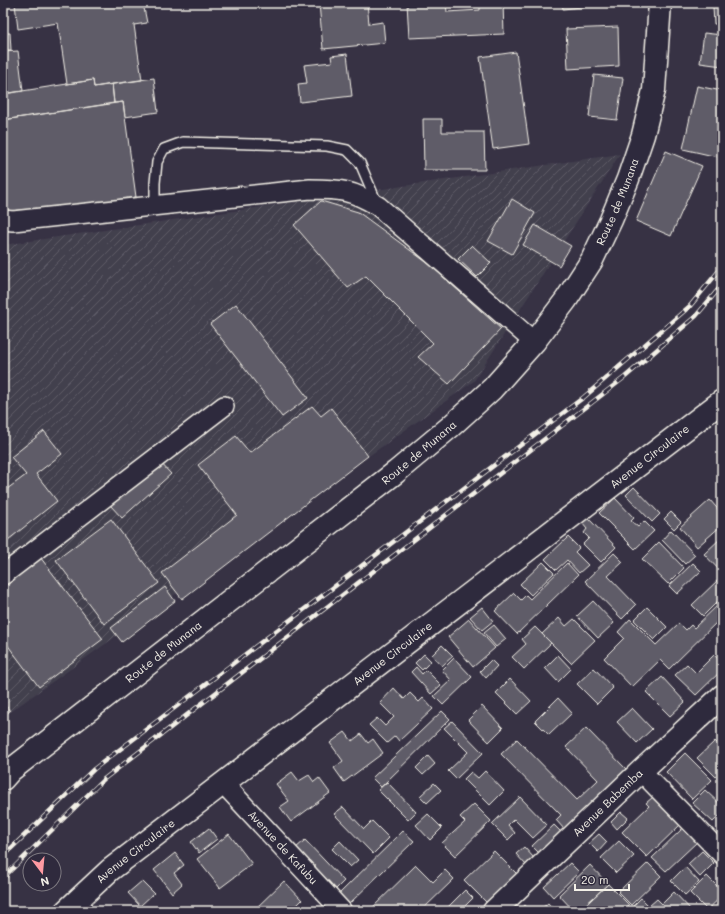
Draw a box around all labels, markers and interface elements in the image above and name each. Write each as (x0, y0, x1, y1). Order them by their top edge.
street label: Route de Munana (592, 156, 642, 247)
street label: Route de Munana (378, 417, 459, 488)
street label: Avenue Circulaire (607, 421, 692, 491)
street label: Route de Munana (122, 617, 205, 686)
street label: Avenue Circulaire (349, 618, 435, 688)
street label: Avenue Babemba (569, 765, 646, 839)
street label: Avenue de Kafubu (245, 807, 321, 887)
street label: Avenue Circulaire (93, 815, 178, 886)
north arrow (22, 852, 62, 892)
scale bar (575, 866, 629, 892)
text: 20 m (581, 871, 609, 887)
text: N (39, 874, 51, 890)

